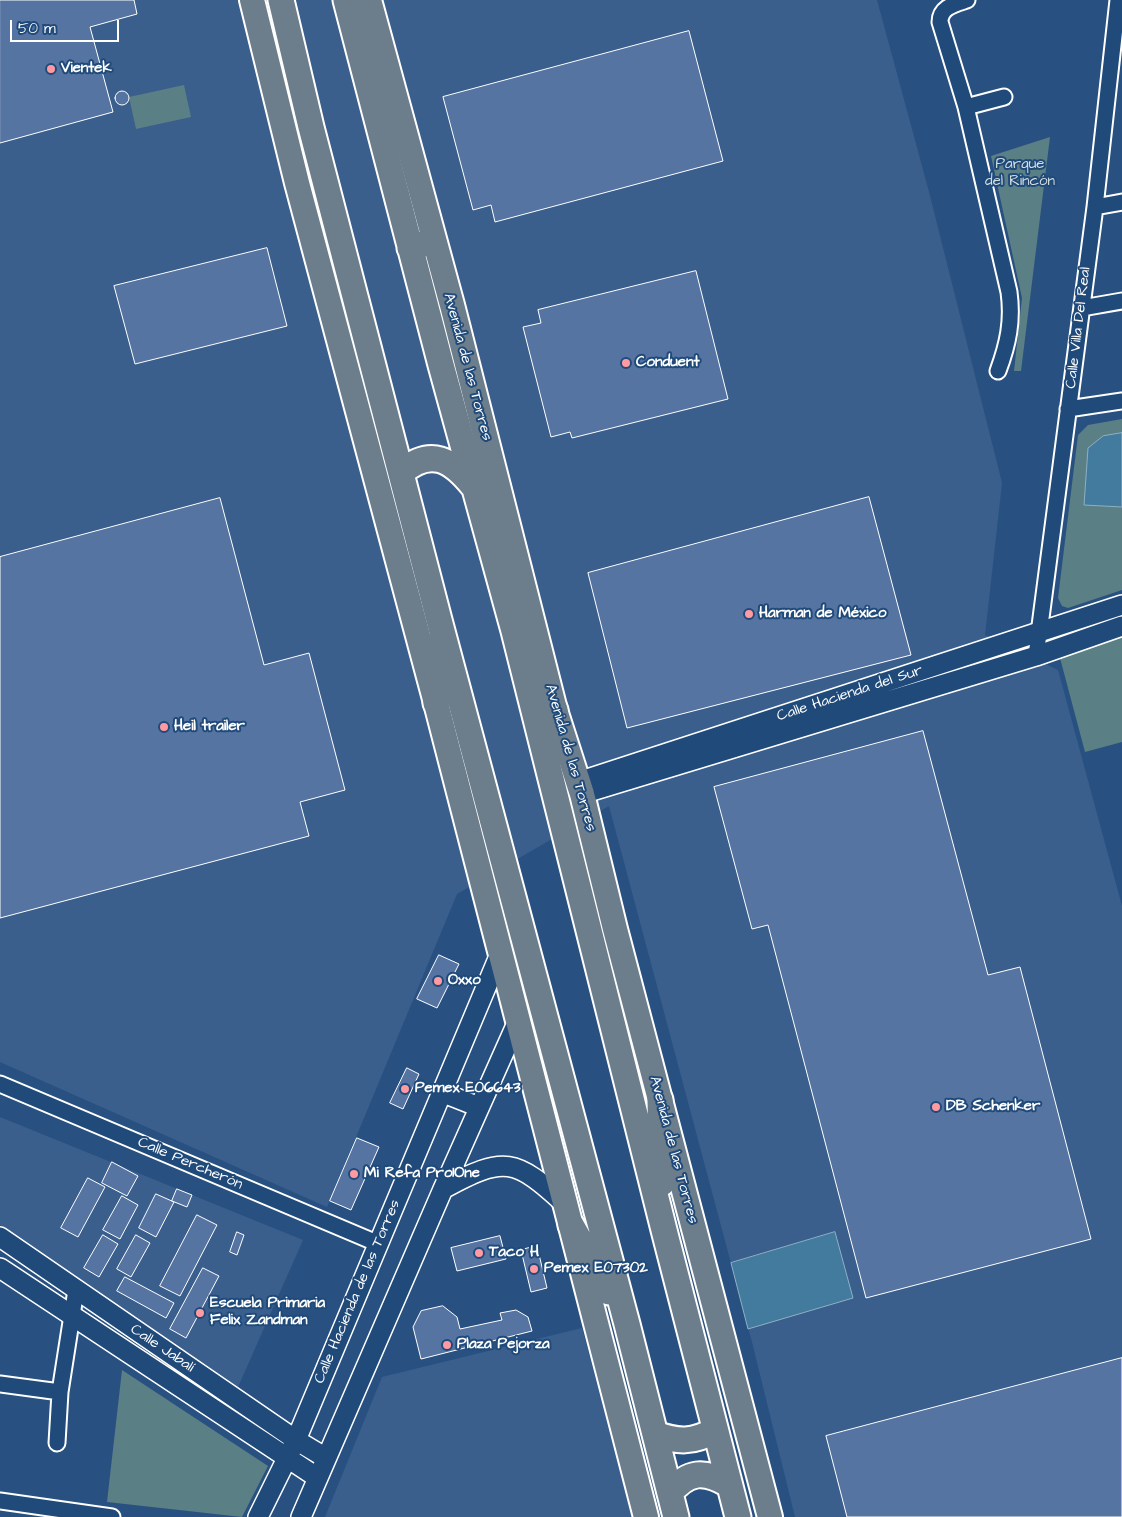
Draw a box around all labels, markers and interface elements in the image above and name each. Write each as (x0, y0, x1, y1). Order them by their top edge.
scale bar (12, 10, 121, 42)
text: 50 m (18, 18, 56, 39)
place label: Vientek (61, 60, 112, 78)
marker: Vientek (45, 63, 57, 75)
park label: Parque del Rincón (985, 156, 1055, 191)
street label: Calle Villa Del Real (1063, 266, 1095, 390)
street label: Avenida de las Torres (439, 291, 495, 443)
place label: Conduent (636, 354, 700, 372)
marker: Conduent (620, 357, 632, 369)
place label: Harman de México (759, 605, 886, 623)
marker: Harman de México (743, 608, 755, 620)
street label: Calle Hacienda del Sur (775, 662, 925, 726)
street label: Avenida de las Torres (540, 683, 600, 833)
place label: Heil trailer (174, 718, 245, 736)
marker: Heil trailer (158, 721, 170, 733)
place label: Oxxo (448, 972, 481, 990)
marker: Oxxo (432, 975, 444, 987)
street label: Avenida de las Torres (645, 1074, 701, 1226)
place label: Pemex E06643 (415, 1080, 521, 1098)
marker: Pemex E06643 (399, 1083, 411, 1095)
place label: DB Schenker (946, 1098, 1040, 1116)
marker: DB Schenker (930, 1101, 942, 1113)
street label: Calle Percherón (135, 1134, 245, 1194)
place label: Mi Refa Pro1One (364, 1165, 480, 1183)
marker: Mi Refa Pro1One (348, 1168, 360, 1180)
street label: Calle Hacienda de las Torres (311, 1197, 405, 1387)
place label: Taco H (489, 1244, 539, 1262)
marker: Taco H (473, 1247, 485, 1259)
place label: Pemex E07302 (544, 1260, 648, 1278)
marker: Pemex E07302 (528, 1263, 540, 1275)
place label: Escuela Primaria Felix Zandman (210, 1295, 325, 1330)
marker: Escuela Primaria Felix Zandman (194, 1307, 206, 1319)
street label: Calle Jabalí (127, 1321, 197, 1377)
place label: Plaza Pejorza (457, 1336, 550, 1354)
marker: Plaza Pejorza (441, 1339, 453, 1351)

